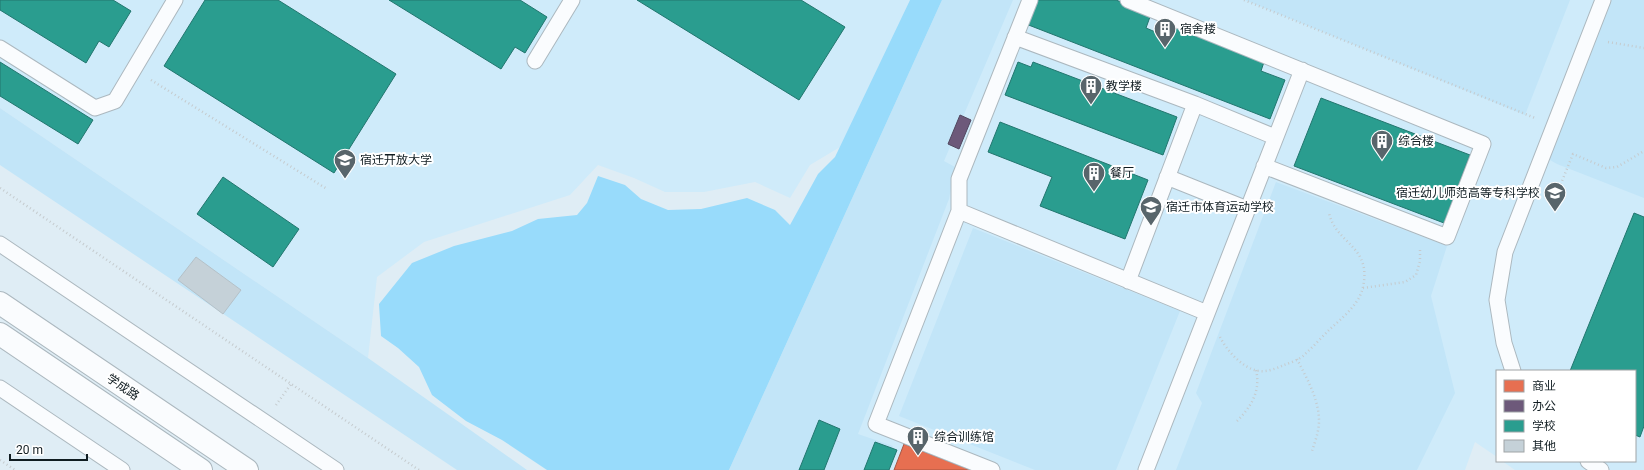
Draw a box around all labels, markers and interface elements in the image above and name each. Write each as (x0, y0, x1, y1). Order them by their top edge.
building icon: 宿舍楼 (1152, 16, 1178, 49)
place label: 宿舍楼 (1180, 22, 1216, 36)
building icon: 教学楼 (1078, 73, 1104, 106)
place label: 教学楼 (1106, 79, 1142, 93)
building icon: 综合楼 (1369, 128, 1395, 161)
place label: 综合楼 (1398, 134, 1434, 148)
school or university icon: 宿迁开放大学 (332, 147, 358, 180)
place label: 宿迁开放大学 (360, 153, 432, 167)
building icon: 餐厅 (1081, 160, 1107, 193)
place label: 餐厅 (1110, 166, 1134, 180)
school or university icon: 宿迁幼儿师范高等专科学校 (1542, 180, 1568, 213)
place label: 宿迁幼儿师范高等专科学校 (1396, 186, 1540, 200)
school or university icon: 宿迁市体育运动学校 (1138, 194, 1164, 227)
place label: 宿迁市体育运动学校 (1166, 200, 1274, 214)
legend (1496, 370, 1636, 462)
street label: 学成路 (104, 371, 142, 403)
text: 商业 (1532, 379, 1556, 393)
text: 办公 (1532, 399, 1556, 413)
text: 学校 (1532, 419, 1556, 433)
building icon: 综合训练馆 (905, 424, 931, 457)
place label: 综合训练馆 (934, 430, 994, 444)
scale bar (10, 436, 87, 462)
text: 其他 (1532, 439, 1556, 453)
text: 20 m (16, 443, 43, 457)

